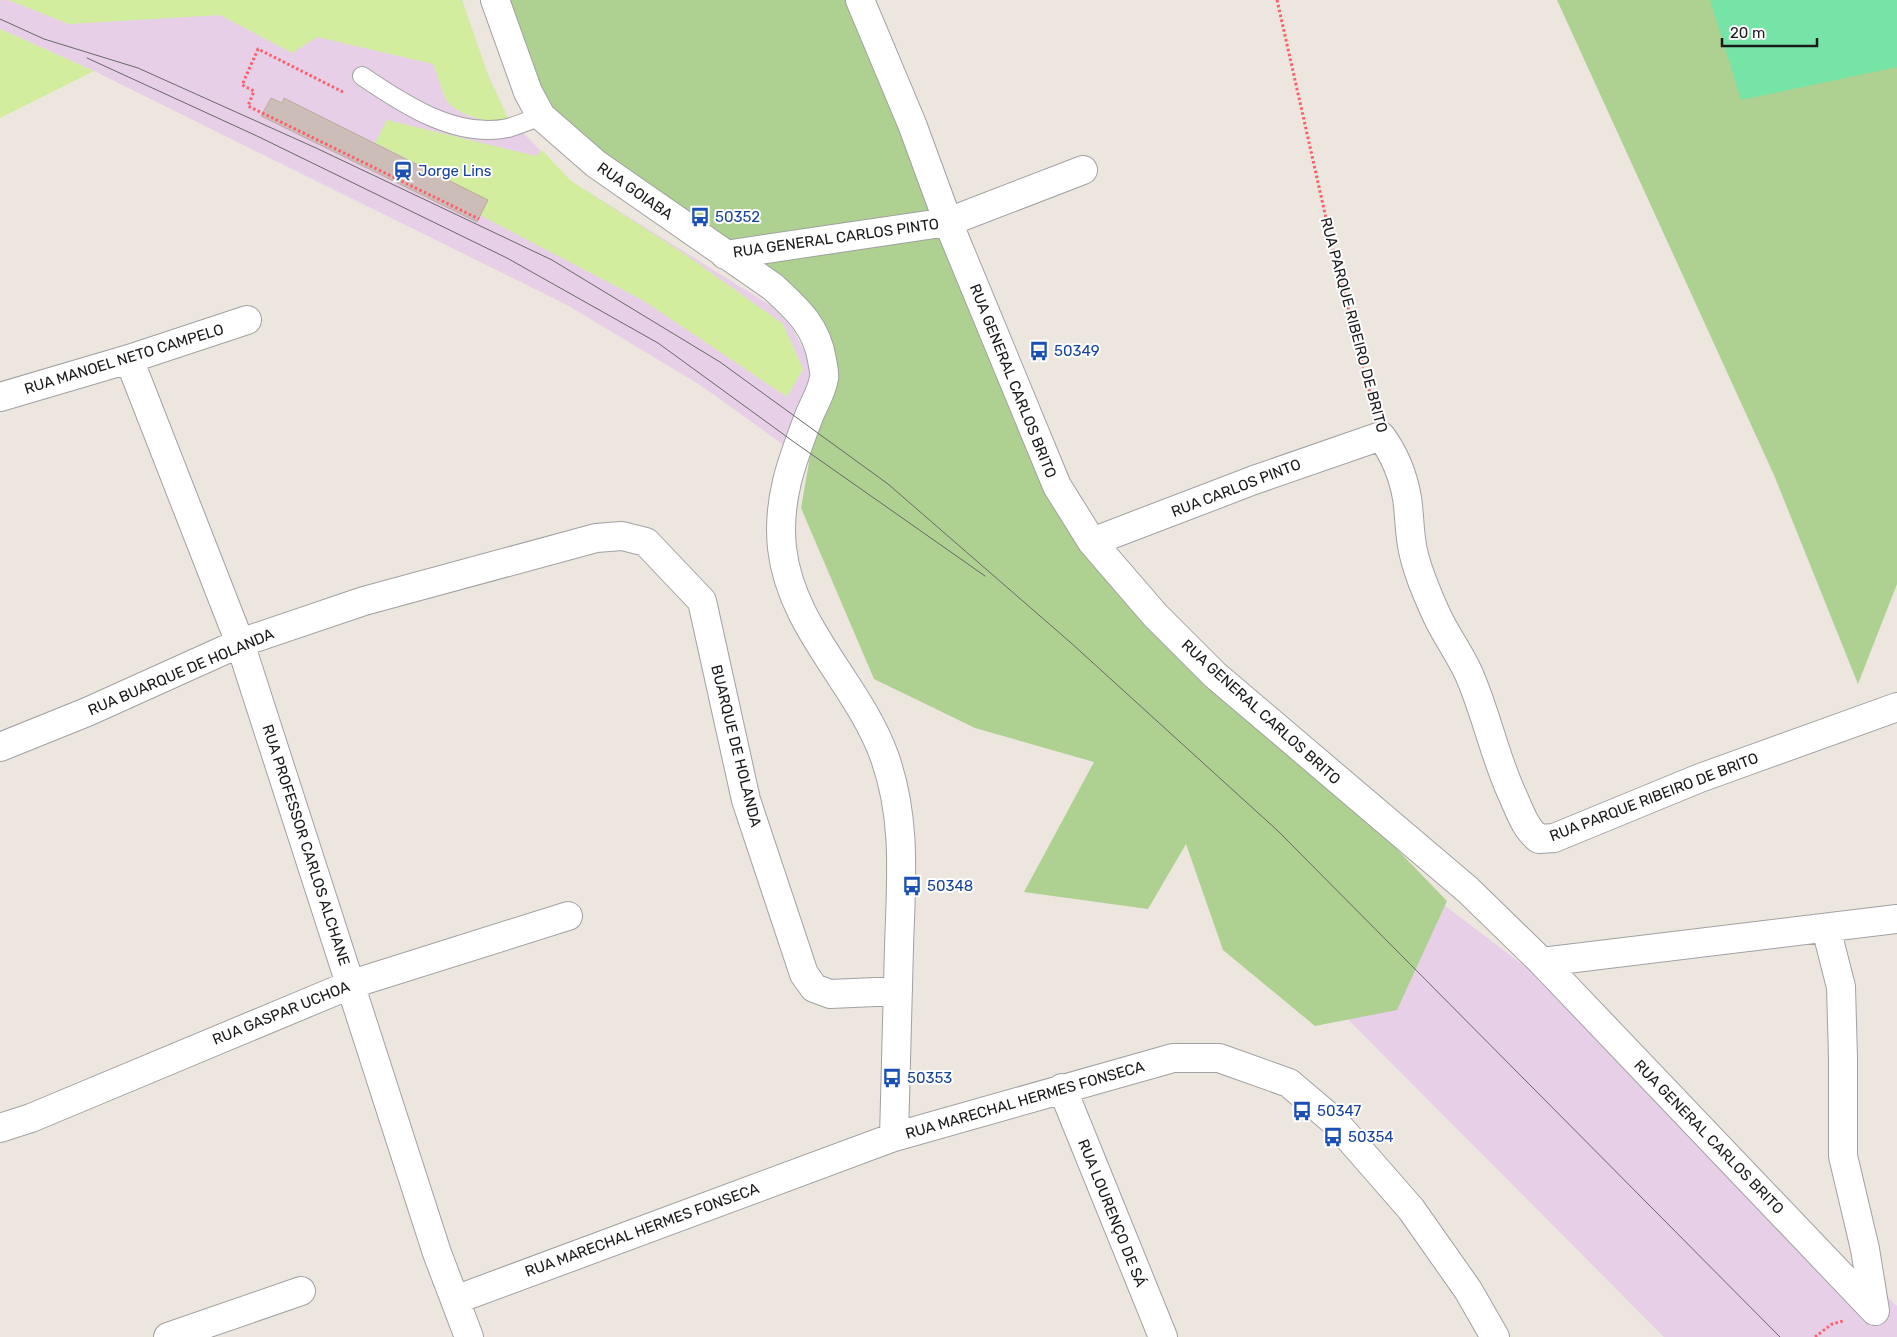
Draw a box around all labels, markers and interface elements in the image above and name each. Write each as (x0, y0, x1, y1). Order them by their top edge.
scale bar (1722, 15, 1817, 47)
text: 20 m (1730, 24, 1765, 42)
street label: RUA GOIABA (594, 158, 676, 224)
station icon: Jorge Lins (392, 160, 414, 182)
place label: Jorge Lins (418, 162, 492, 180)
bus stop icon: 50352 (689, 206, 711, 228)
place label: 50352 (715, 208, 760, 226)
street label: RUA GENERAL CARLOS PINTO (732, 215, 940, 261)
street label: RUA PARQUE RIBEIRO DE BRITO (1317, 215, 1391, 435)
street label: RUA GENERAL CARLOS BRITO (966, 281, 1060, 481)
street label: RUA MANOEL NETO CAMPELO (22, 320, 226, 398)
bus stop icon: 50349 (1028, 340, 1050, 362)
place label: 50349 (1054, 342, 1100, 360)
street label: RUA CARLOS PINTO (1169, 455, 1303, 521)
street label: RUA BUARQUE DE HOLANDA (85, 625, 277, 719)
street label: RUA GENERAL CARLOS BRITO (1178, 636, 1344, 788)
street label: BUARQUE DE HOLANDA (707, 663, 765, 829)
street label: RUA PROFESSOR CARLOS ALCHANE (258, 722, 354, 968)
street label: RUA PARQUE RIBEIRO DE BRITO (1547, 749, 1761, 845)
bus stop icon: 50348 (901, 875, 923, 897)
place label: 50348 (927, 877, 973, 895)
street label: RUA GASPAR UCHOA (210, 977, 352, 1049)
street label: RUA GENERAL CARLOS BRITO (1630, 1056, 1788, 1218)
street label: RUA MARECHAL HERMES FONSECA (903, 1057, 1147, 1143)
bus stop icon: 50353 (881, 1067, 903, 1089)
place label: 50353 (907, 1069, 952, 1087)
bus stop icon: 50347 (1291, 1100, 1313, 1122)
place label: 50347 (1317, 1102, 1361, 1120)
bus stop icon: 50354 (1322, 1126, 1344, 1148)
place label: 50354 (1348, 1128, 1394, 1146)
street label: RUA LOURENÇO DE SÁ (1074, 1136, 1150, 1290)
street label: RUA MARECHAL HERMES FONSECA (522, 1179, 762, 1281)

